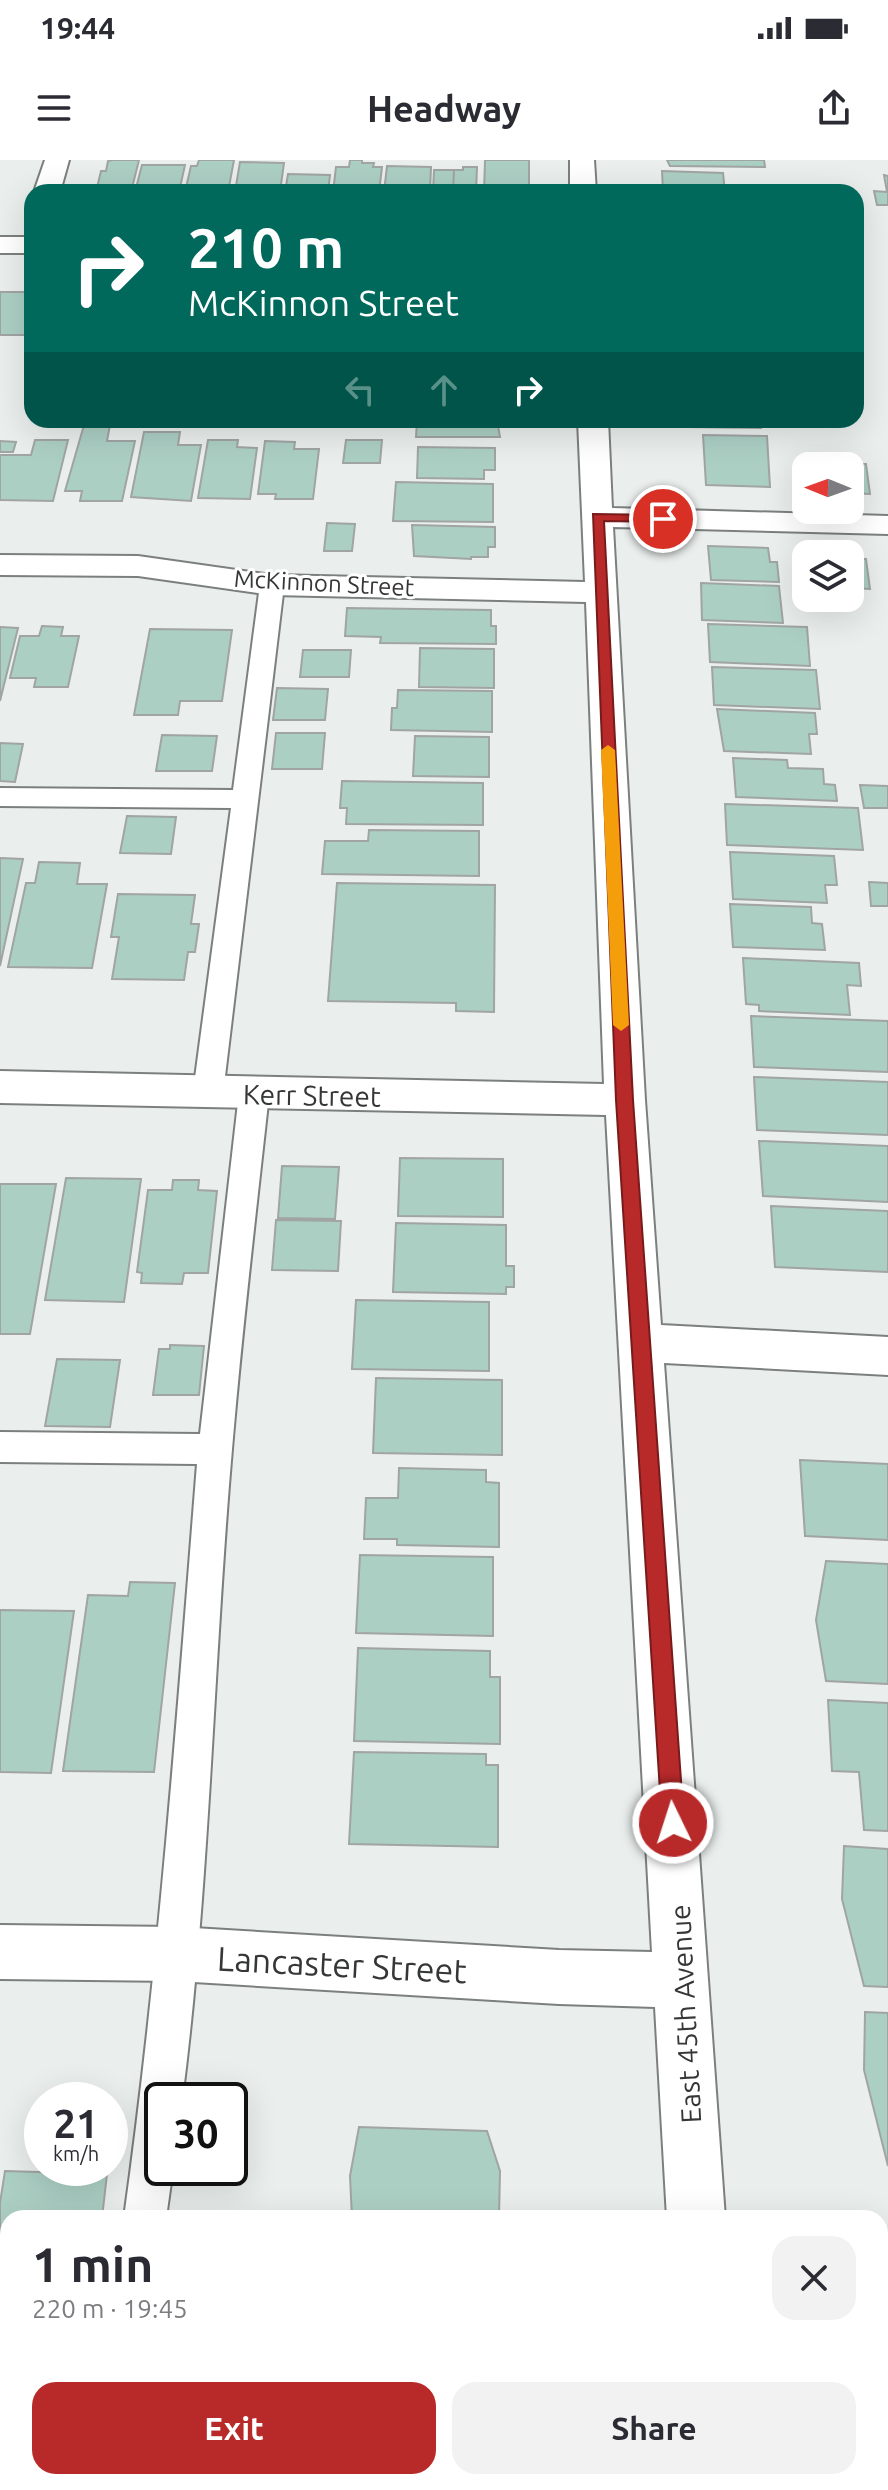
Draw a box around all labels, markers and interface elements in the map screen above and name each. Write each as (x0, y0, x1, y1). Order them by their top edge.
text: 19:44 (40, 11, 115, 45)
icon: menu (32, 86, 76, 130)
icon: share (812, 86, 856, 130)
text: Headway (367, 88, 521, 129)
icon: right (56, 216, 160, 320)
text: 210 m (188, 216, 344, 279)
text: McKinnon Street (188, 282, 459, 323)
icon: left (338, 368, 382, 412)
icon: ahead (422, 368, 466, 412)
icon: right (506, 368, 550, 412)
north arrow (792, 452, 864, 524)
map controls (792, 452, 864, 612)
pin (629, 485, 697, 553)
icon: arrive (641, 497, 685, 541)
button: layers (792, 540, 864, 612)
street label: McKinnon Street (233, 565, 415, 601)
street label: Kerr Street (243, 1078, 381, 1112)
position arrow (631, 1781, 715, 1865)
street label: East 45th Avenue (664, 1904, 706, 2124)
street label: Lancaster Street (216, 1938, 468, 1990)
speed limit sign: 30 (144, 2082, 248, 2186)
text: 21 (53, 2101, 99, 2146)
text: km/h (53, 2142, 99, 2165)
button: close (772, 2236, 856, 2320)
text: 1 min (32, 2237, 153, 2291)
text: 220 m · 19:45 (32, 2294, 188, 2323)
button: Exit (32, 2382, 436, 2474)
button: Share (452, 2382, 856, 2474)

